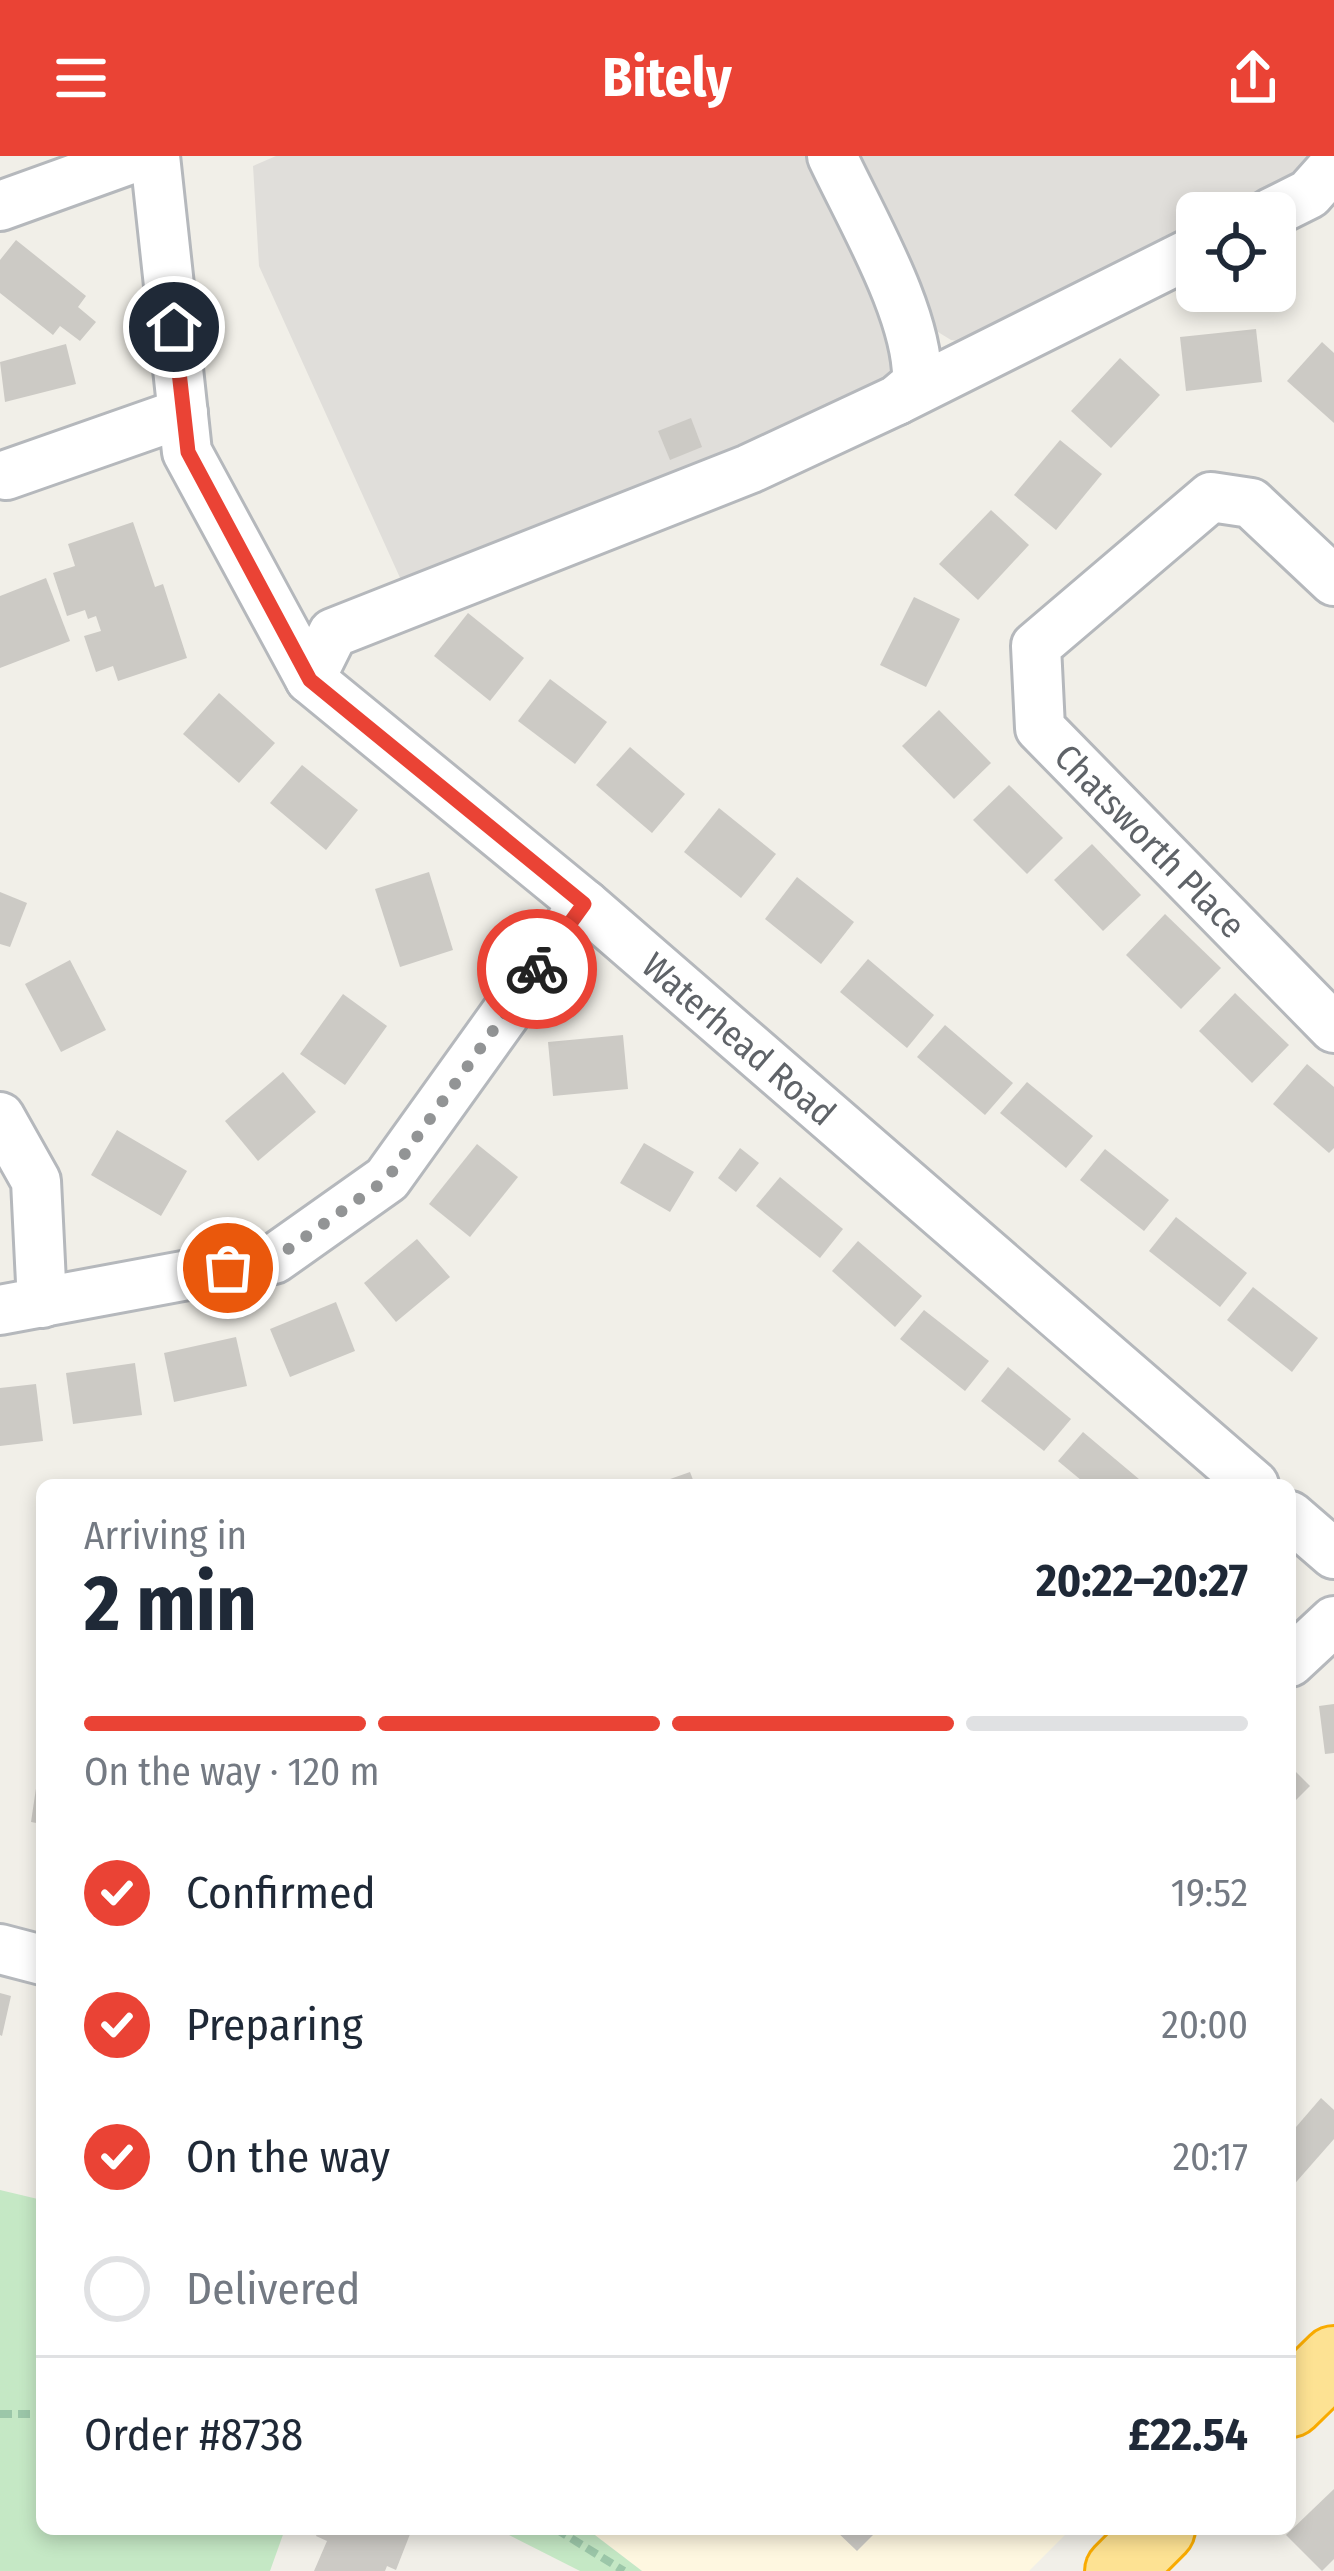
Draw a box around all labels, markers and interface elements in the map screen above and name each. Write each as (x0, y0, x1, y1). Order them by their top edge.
icon: menu (48, 45, 114, 111)
icon: share (1220, 45, 1286, 111)
text: Bitely (602, 46, 732, 110)
map controls (1176, 192, 1296, 312)
button: locate (1176, 192, 1296, 312)
pin (123, 276, 225, 378)
icon: home (141, 294, 207, 360)
street label: Chatsworth Place (1045, 735, 1254, 947)
courier (477, 909, 597, 1029)
icon: bike (504, 936, 570, 1002)
street label: Waterhead Road (633, 944, 844, 1135)
pin (177, 1217, 279, 1319)
icon: bag (195, 1235, 261, 1301)
text: Arriving in (84, 1513, 247, 1559)
text: 20:22–20:27 (1036, 1554, 1248, 1608)
text: 2 min (84, 1557, 257, 1651)
text: On the way · 120 m (84, 1749, 379, 1795)
icon: check (84, 1860, 150, 1926)
text: Confirmed (186, 1866, 376, 1920)
text: 19:52 (1171, 1870, 1248, 1916)
icon: check (84, 1992, 150, 2058)
text: Preparing (186, 1998, 363, 2052)
text: 20:00 (1162, 2002, 1248, 2048)
icon: check (84, 2124, 150, 2190)
text: On the way (186, 2130, 390, 2184)
text: 20:17 (1173, 2134, 1248, 2180)
text: Delivered (186, 2262, 360, 2316)
text: Order #8738 (84, 2408, 303, 2462)
text: £22.54 (1128, 2408, 1248, 2462)

